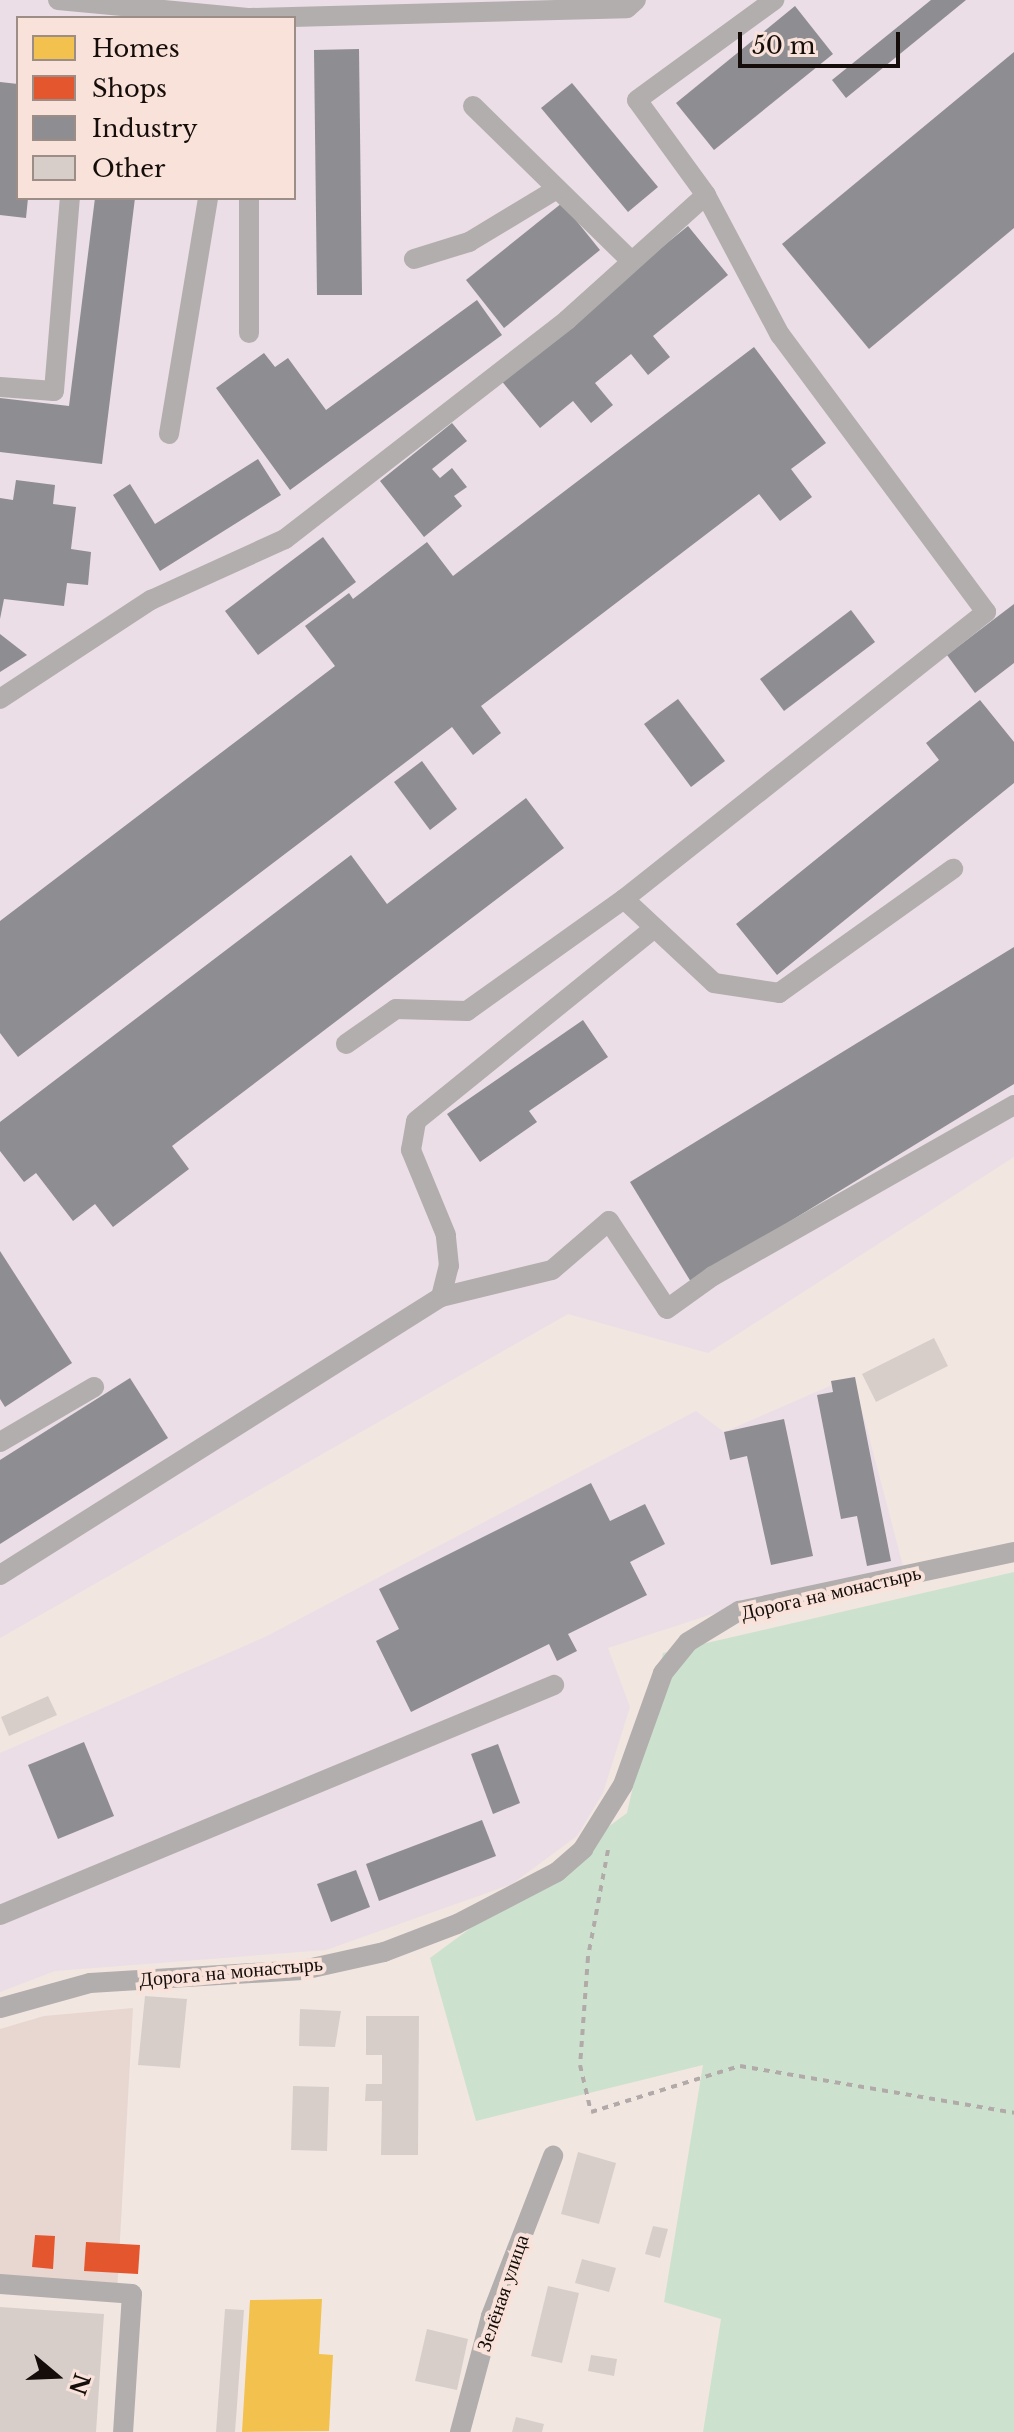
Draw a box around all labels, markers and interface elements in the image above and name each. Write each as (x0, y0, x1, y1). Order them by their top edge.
legend (16, 16, 296, 200)
scale bar (742, 16, 904, 66)
text: 50 m (752, 31, 815, 60)
text: Homes (92, 34, 180, 63)
text: Shops (92, 74, 167, 103)
text: Industry (92, 114, 198, 143)
text: Other (92, 154, 166, 183)
street label: Дорога на монастырь (739, 1561, 923, 1625)
street label: Дорога на монастырь (138, 1952, 324, 1992)
street label: Зелёная улица (472, 2232, 534, 2354)
north arrow (16, 2336, 96, 2416)
text: N (63, 2370, 95, 2398)

